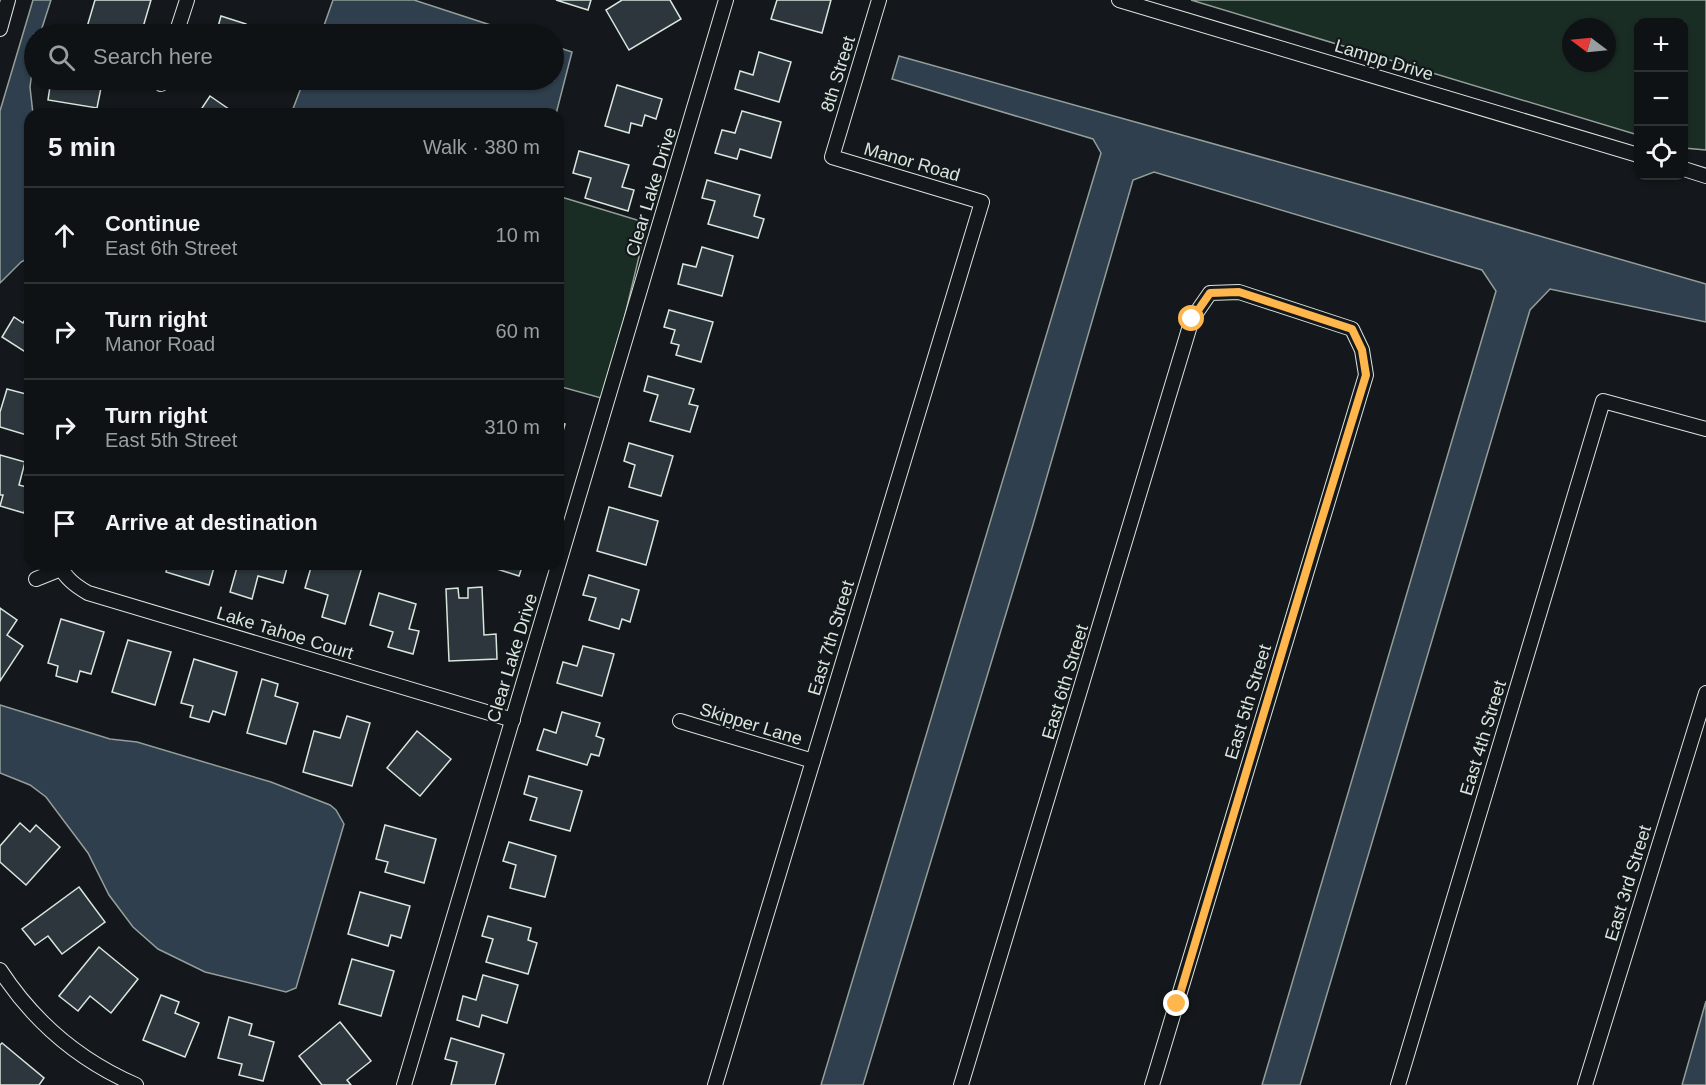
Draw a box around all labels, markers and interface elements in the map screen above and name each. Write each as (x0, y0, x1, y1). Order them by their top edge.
north arrow (1562, 18, 1616, 72)
map controls (1634, 18, 1688, 180)
button: + (1634, 18, 1688, 72)
search box (24, 24, 564, 90)
street label: 8th Street (817, 34, 859, 114)
street label: Lampp Drive (1332, 36, 1436, 84)
icon: search (45, 41, 78, 74)
text: Search here (93, 44, 213, 69)
button: − (1634, 72, 1688, 126)
street label: Clear Lake Drive (622, 125, 680, 259)
button: locate (1634, 126, 1688, 180)
text: 5 min (48, 132, 116, 162)
text: Walk · 380 m (423, 136, 540, 158)
street label: Manor Road (862, 139, 962, 185)
text: Continue (105, 211, 200, 236)
icon: ahead (48, 219, 81, 252)
text: 10 m (496, 224, 540, 246)
text: East 6th Street (105, 237, 237, 259)
route start (1178, 305, 1204, 331)
text: Turn right (105, 307, 207, 332)
icon: right (48, 315, 81, 348)
text: 60 m (496, 320, 540, 342)
text: Manor Road (105, 333, 215, 355)
text: Turn right (105, 403, 207, 428)
icon: right (48, 411, 81, 444)
text: 310 m (484, 416, 540, 438)
text: East 5th Street (105, 429, 237, 451)
icon: arrive (48, 507, 81, 540)
text: Arrive at destination (105, 510, 318, 535)
street label: East 7th Street (804, 578, 858, 698)
street label: Clear Lake Drive (483, 591, 541, 725)
street label: Lake Tahoe Court (214, 603, 356, 663)
street label: East 6th Street (1038, 622, 1092, 742)
street label: East 5th Street (1221, 642, 1275, 762)
street label: East 4th Street (1456, 678, 1510, 798)
street label: Skipper Lane (697, 699, 805, 749)
street label: East 3rd Street (1601, 823, 1655, 943)
route end (1163, 990, 1189, 1016)

